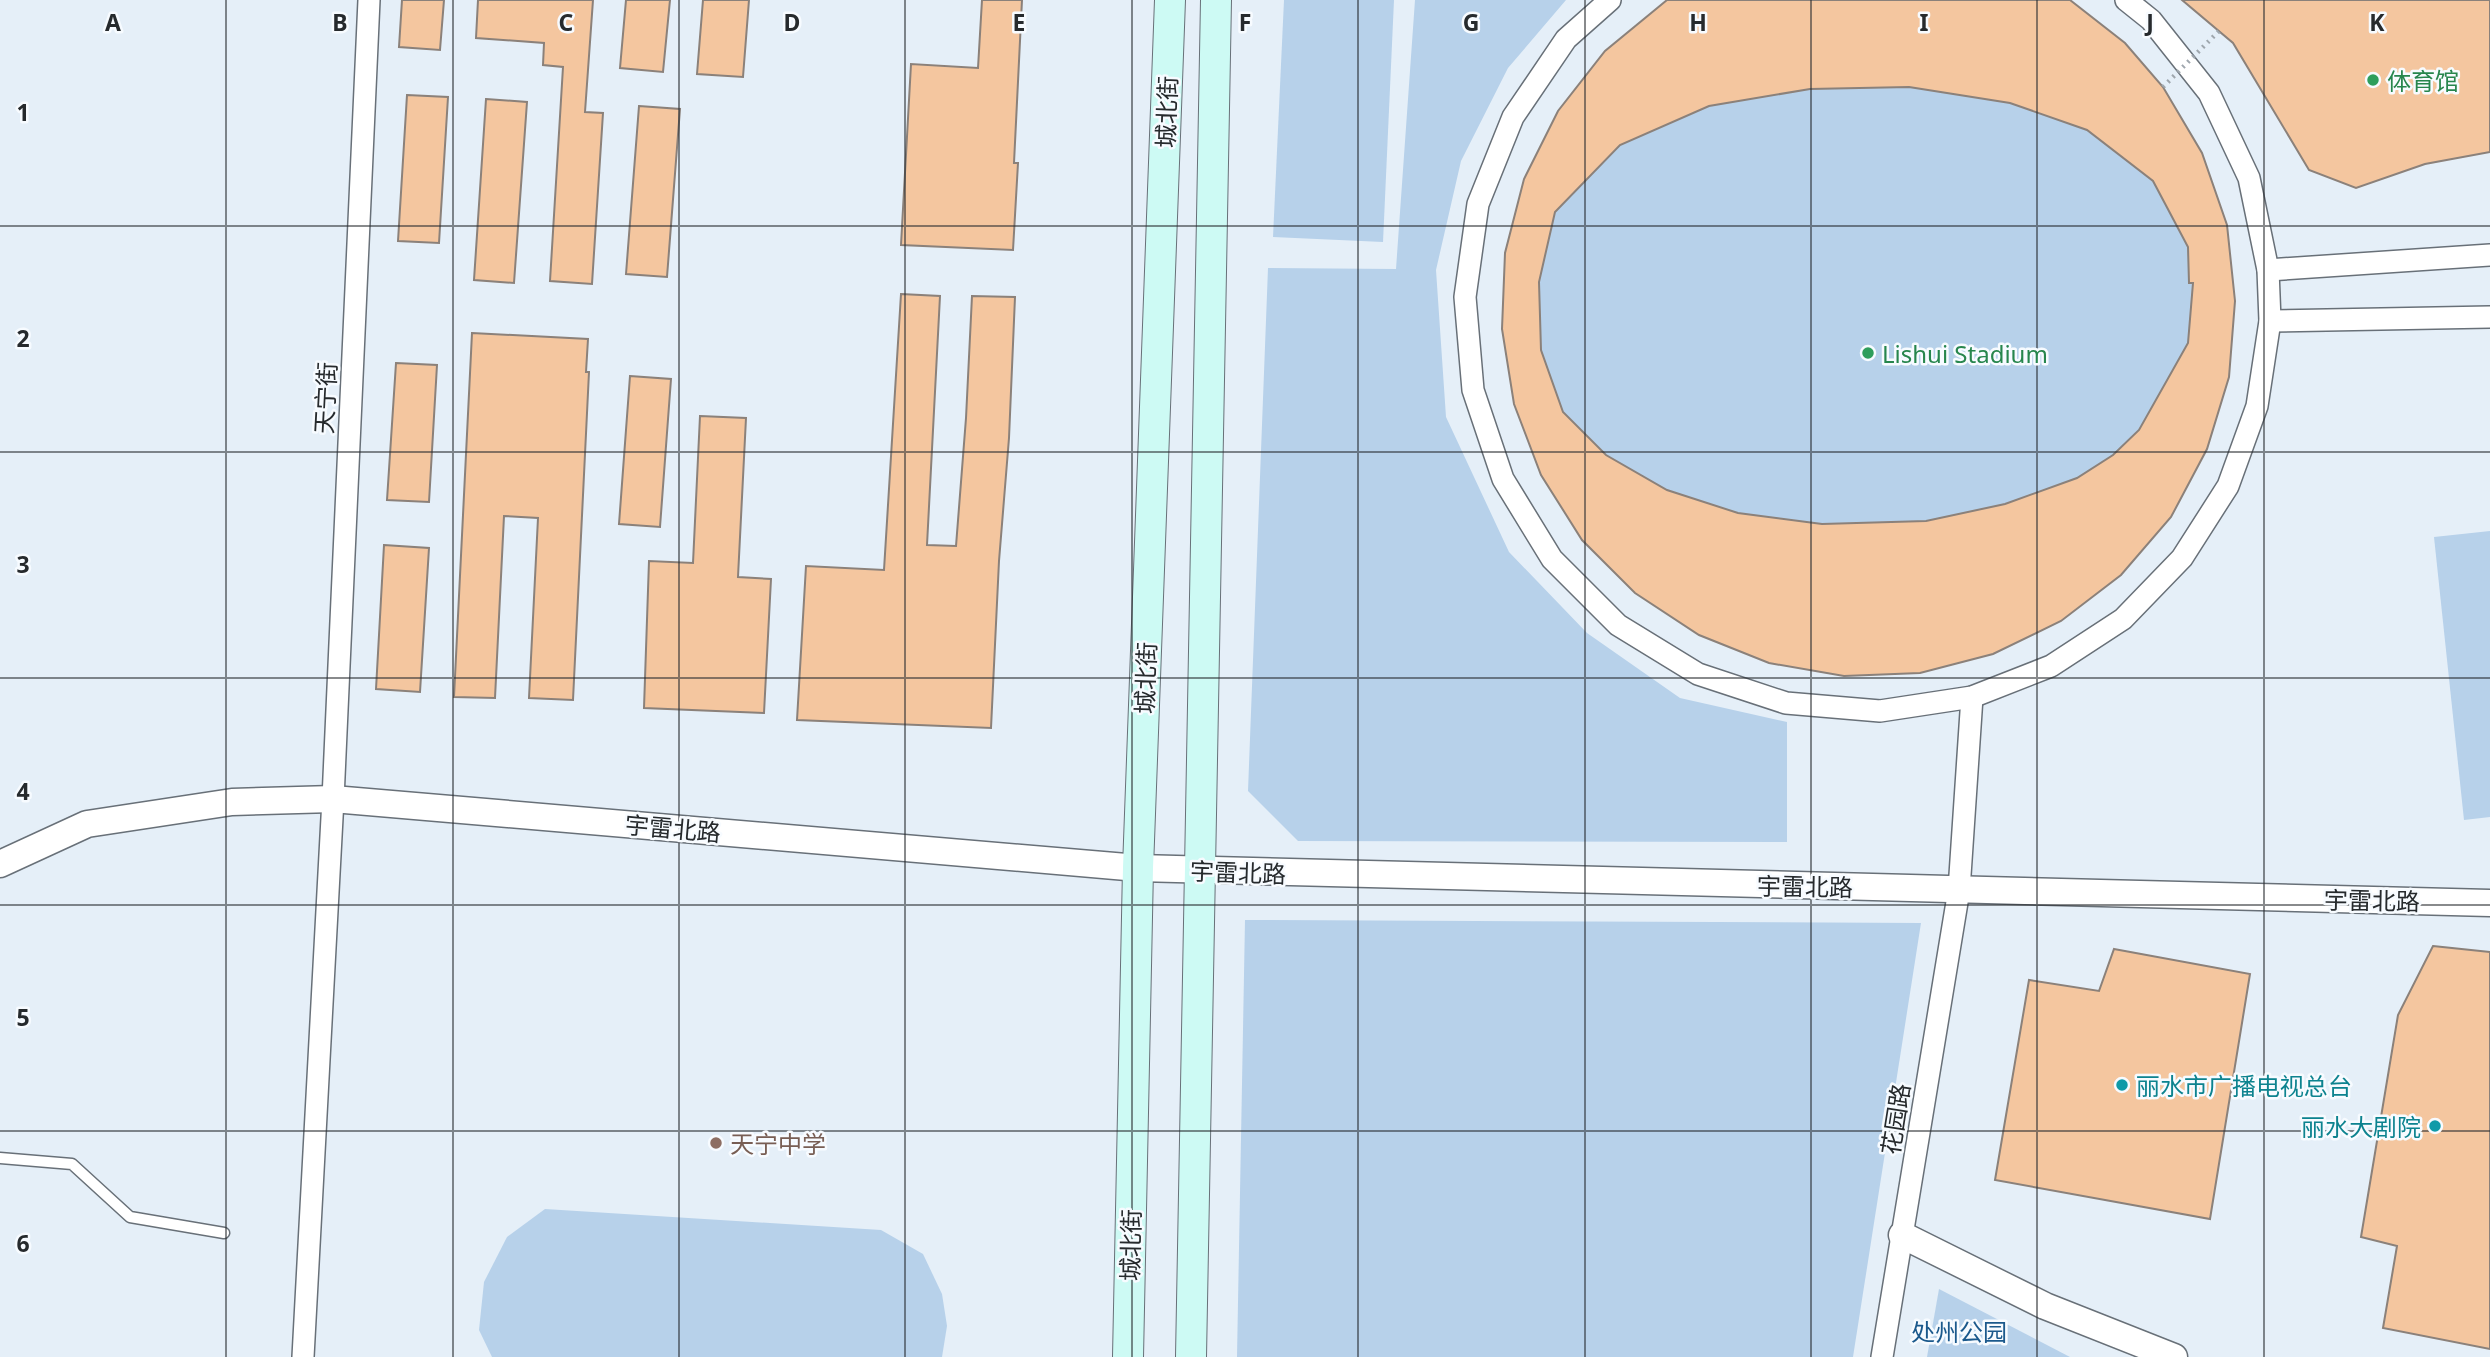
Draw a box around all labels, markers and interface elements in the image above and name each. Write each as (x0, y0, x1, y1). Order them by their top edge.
text: A (105, 6, 121, 38)
text: B (332, 6, 348, 38)
text: C (559, 6, 574, 38)
text: D (784, 6, 800, 38)
text: E (1013, 6, 1025, 38)
text: F (1239, 6, 1251, 38)
text: G (1463, 6, 1479, 38)
text: H (1689, 6, 1707, 38)
text: I (1920, 6, 1929, 38)
text: J (2144, 6, 2154, 38)
text: K (2369, 6, 2385, 38)
place label: 体育馆 (2387, 64, 2459, 97)
marker: 体育馆 (2365, 72, 2381, 88)
street label: 城北街 (1148, 75, 1184, 149)
text: 1 (16, 96, 30, 128)
text: 2 (16, 322, 30, 354)
place label: Lishui Stadium (1882, 337, 2048, 370)
marker: Lishui Stadium (1860, 345, 1876, 361)
street label: 天宁街 (307, 361, 343, 435)
text: 3 (16, 548, 30, 580)
street label: 城北街 (1127, 641, 1163, 715)
text: 4 (16, 775, 30, 807)
street label: 宇雷北路 (624, 807, 722, 849)
street label: 宇雷北路 (1189, 854, 1287, 890)
street label: 宇雷北路 (1757, 869, 1853, 903)
street label: 宇雷北路 (2324, 883, 2420, 917)
text: 5 (16, 1001, 30, 1033)
place label: 丽水市广播电视总台 (2136, 1069, 2352, 1102)
marker: 丽水市广播电视总台 (2114, 1077, 2130, 1093)
street label: 花园路 (1873, 1081, 1917, 1157)
place label: 丽水大剧院 (2301, 1110, 2421, 1143)
marker: 丽水大剧院 (2427, 1118, 2443, 1134)
place label: 天宁中学 (730, 1127, 826, 1160)
marker: 天宁中学 (708, 1135, 724, 1151)
street label: 城北街 (1113, 1209, 1147, 1281)
text: 6 (16, 1227, 30, 1259)
park label: 处州公园 (1911, 1315, 2007, 1348)

